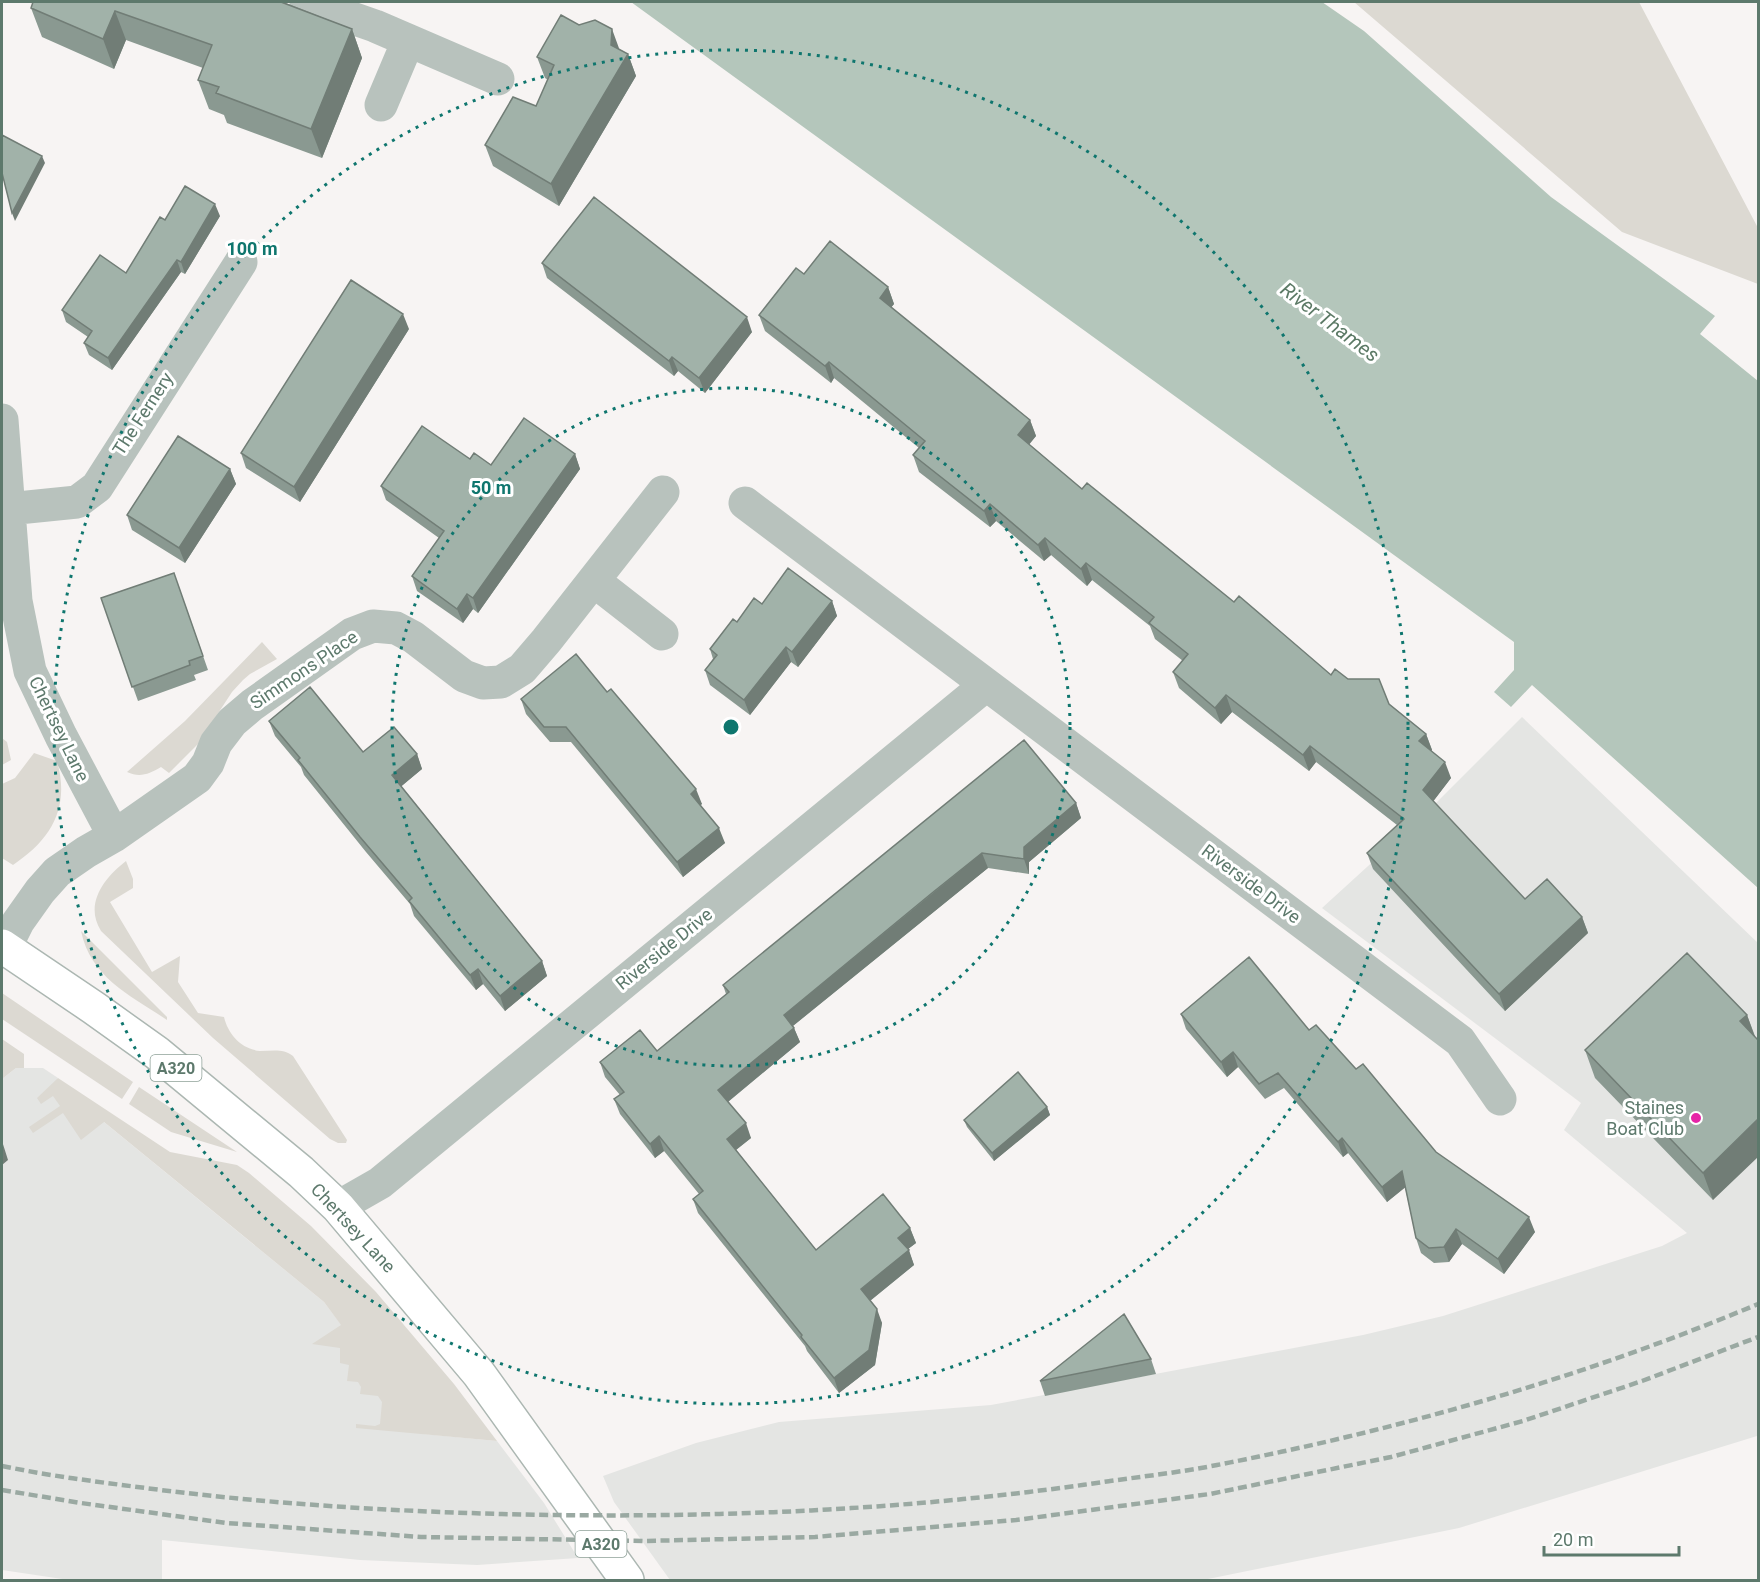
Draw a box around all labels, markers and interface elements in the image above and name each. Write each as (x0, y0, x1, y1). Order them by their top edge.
text: 100 m (226, 238, 278, 259)
water label: River Thames (1276, 277, 1384, 367)
street label: The Fernery (108, 368, 177, 459)
text: 50 m (471, 477, 511, 498)
street label: Simmons Place (246, 626, 361, 713)
street label: Chertsey Lane (25, 673, 94, 785)
centre of rings (721, 717, 741, 737)
street label: Riverside Drive (1198, 840, 1305, 927)
street label: Riverside Drive (611, 903, 716, 994)
road number: A320 (150, 1055, 201, 1081)
place label: Staines Boat Club (1606, 1097, 1684, 1139)
marker: Staines Boat Club (1689, 1111, 1703, 1125)
street label: Chertsey Lane (307, 1179, 400, 1277)
scale bar (1544, 1519, 1679, 1557)
text: 20 m (1553, 1529, 1593, 1550)
road number: A320 (576, 1531, 626, 1557)

